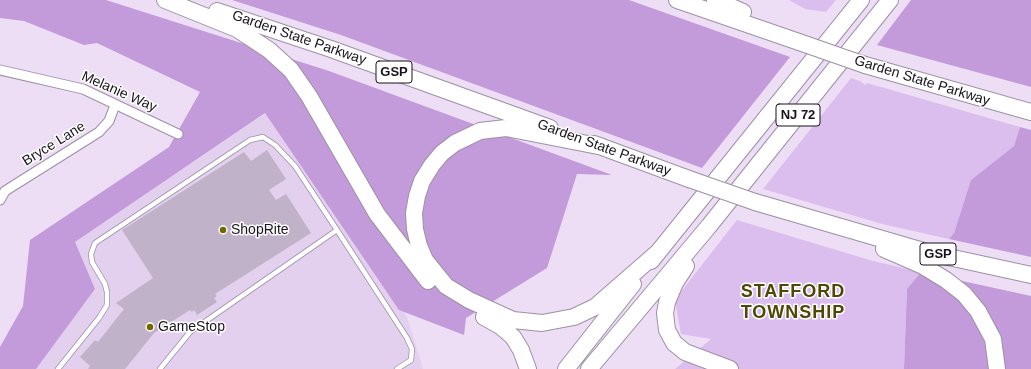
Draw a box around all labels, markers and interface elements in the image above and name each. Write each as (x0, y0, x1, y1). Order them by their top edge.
street label: Garden State Parkway (230, 7, 368, 69)
street label: Garden State Parkway (852, 52, 992, 110)
road number: GSP (376, 61, 412, 83)
street label: Melanie Way (79, 68, 159, 116)
road number: NJ 72 (776, 104, 820, 126)
street label: Garden State Parkway (535, 116, 673, 180)
street label: Bryce Lane (20, 118, 88, 170)
place label: ShopRite (231, 222, 289, 238)
marker: ShopRite (218, 225, 228, 235)
road number: GSP (920, 243, 956, 265)
district label: STAFFORD TOWNSHIP (741, 281, 845, 324)
place label: GameStop (158, 319, 225, 335)
marker: GameStop (145, 322, 155, 332)

